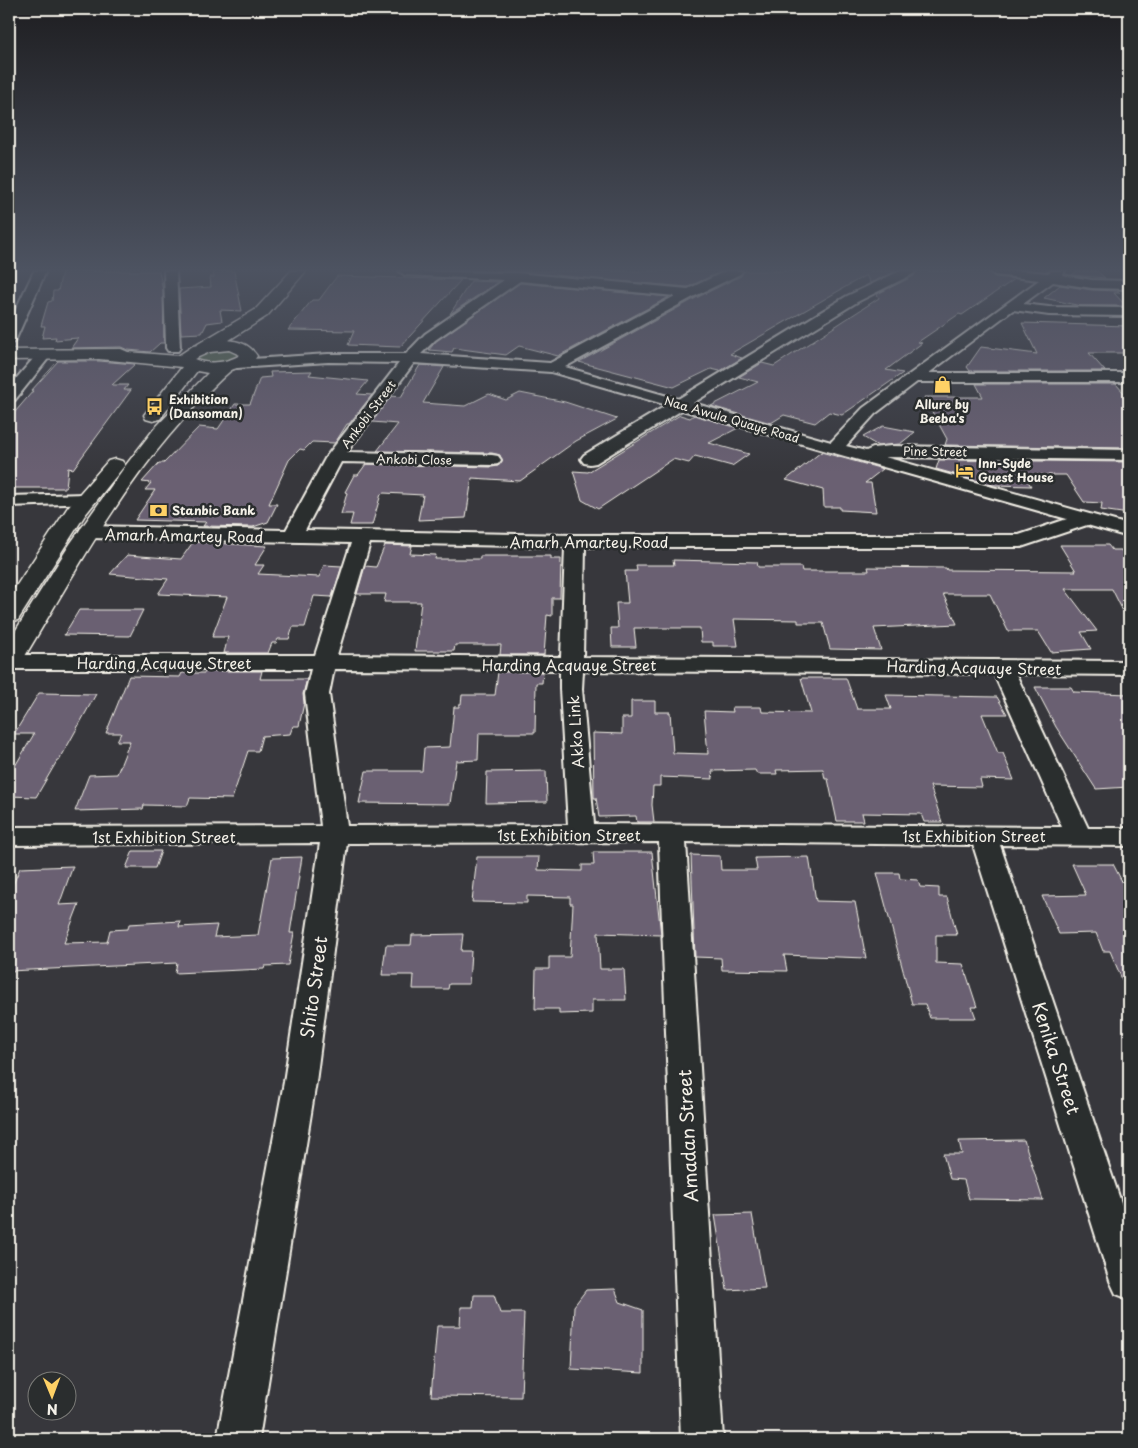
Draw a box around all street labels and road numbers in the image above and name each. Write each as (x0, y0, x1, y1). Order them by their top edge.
street label: Ankobi Street (336, 376, 400, 452)
street label: Naa Awula Quaye Road (662, 391, 802, 447)
street label: Pine Street (903, 441, 967, 461)
street label: Ankobi Close (376, 449, 452, 469)
street label: Amarh Amartey Road (104, 522, 264, 548)
street label: Amarh Amartey Road (510, 530, 668, 553)
street label: Harding Acquaye Street (77, 651, 251, 674)
street label: Harding Acquaye Street (482, 653, 656, 676)
street label: Harding Acquaye Street (886, 654, 1062, 680)
street label: Akko Link (561, 695, 589, 769)
street label: 1st Exhibition Street (497, 823, 641, 846)
street label: 1st Exhibition Street (902, 824, 1046, 847)
street label: 1st Exhibition Street (92, 825, 236, 848)
street label: Shito Street (292, 934, 334, 1040)
street label: Kenika Street (1026, 998, 1088, 1118)
street label: Amadan Street (670, 1069, 704, 1203)

